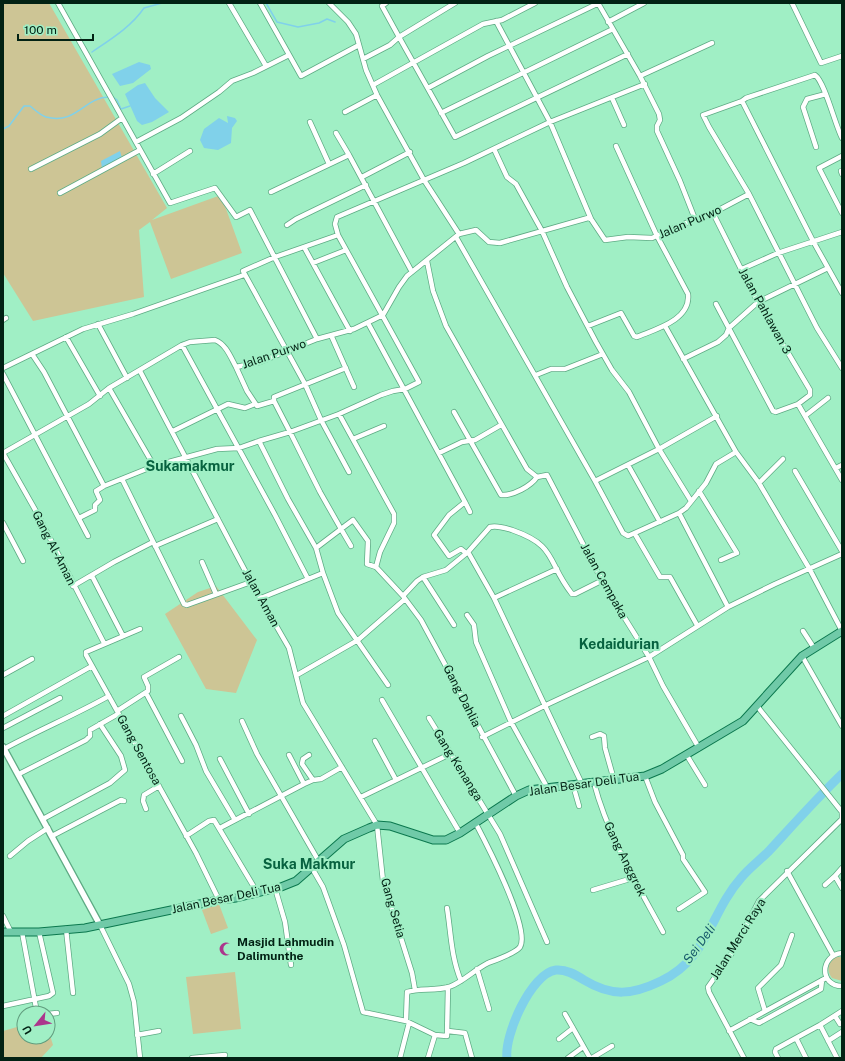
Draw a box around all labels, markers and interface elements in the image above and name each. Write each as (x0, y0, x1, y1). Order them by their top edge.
scale bar (18, 16, 93, 42)
text: 100 m (24, 23, 57, 37)
street label: Jalan Purwo (656, 202, 724, 242)
street label: Jalan Pahlawan 3 (736, 266, 794, 356)
street label: Jalan Purwo (240, 336, 308, 372)
district label: Sukamakmur (145, 458, 235, 474)
street label: Gang Al-Aman (29, 509, 79, 587)
street label: Jalan Cempaka (578, 541, 630, 621)
street label: Jalan Aman (239, 567, 283, 629)
district label: Kedaidurian (579, 636, 659, 652)
street label: Gang Dahlia (440, 663, 484, 729)
street label: Gang Sentosa (114, 712, 164, 788)
street label: Gang Kenanga (430, 727, 486, 803)
street label: Jalan Besar Deli Tua (528, 769, 640, 799)
street label: Gang Anggrek (601, 819, 649, 899)
district label: Suka Makmur (263, 856, 356, 872)
street label: Gang Setia (378, 876, 408, 940)
street label: Jalan Besar Deli Tua (170, 880, 282, 916)
street label: Jalan Merci Raya (707, 896, 769, 982)
water label: Sei Deli (680, 921, 719, 966)
place label: Masjid Lahmudin Dalimunthe (237, 935, 334, 963)
mosque icon: Masjid Lahmudin Dalimunthe (218, 941, 234, 957)
north arrow (16, 1005, 56, 1045)
text: U (20, 1024, 35, 1036)

